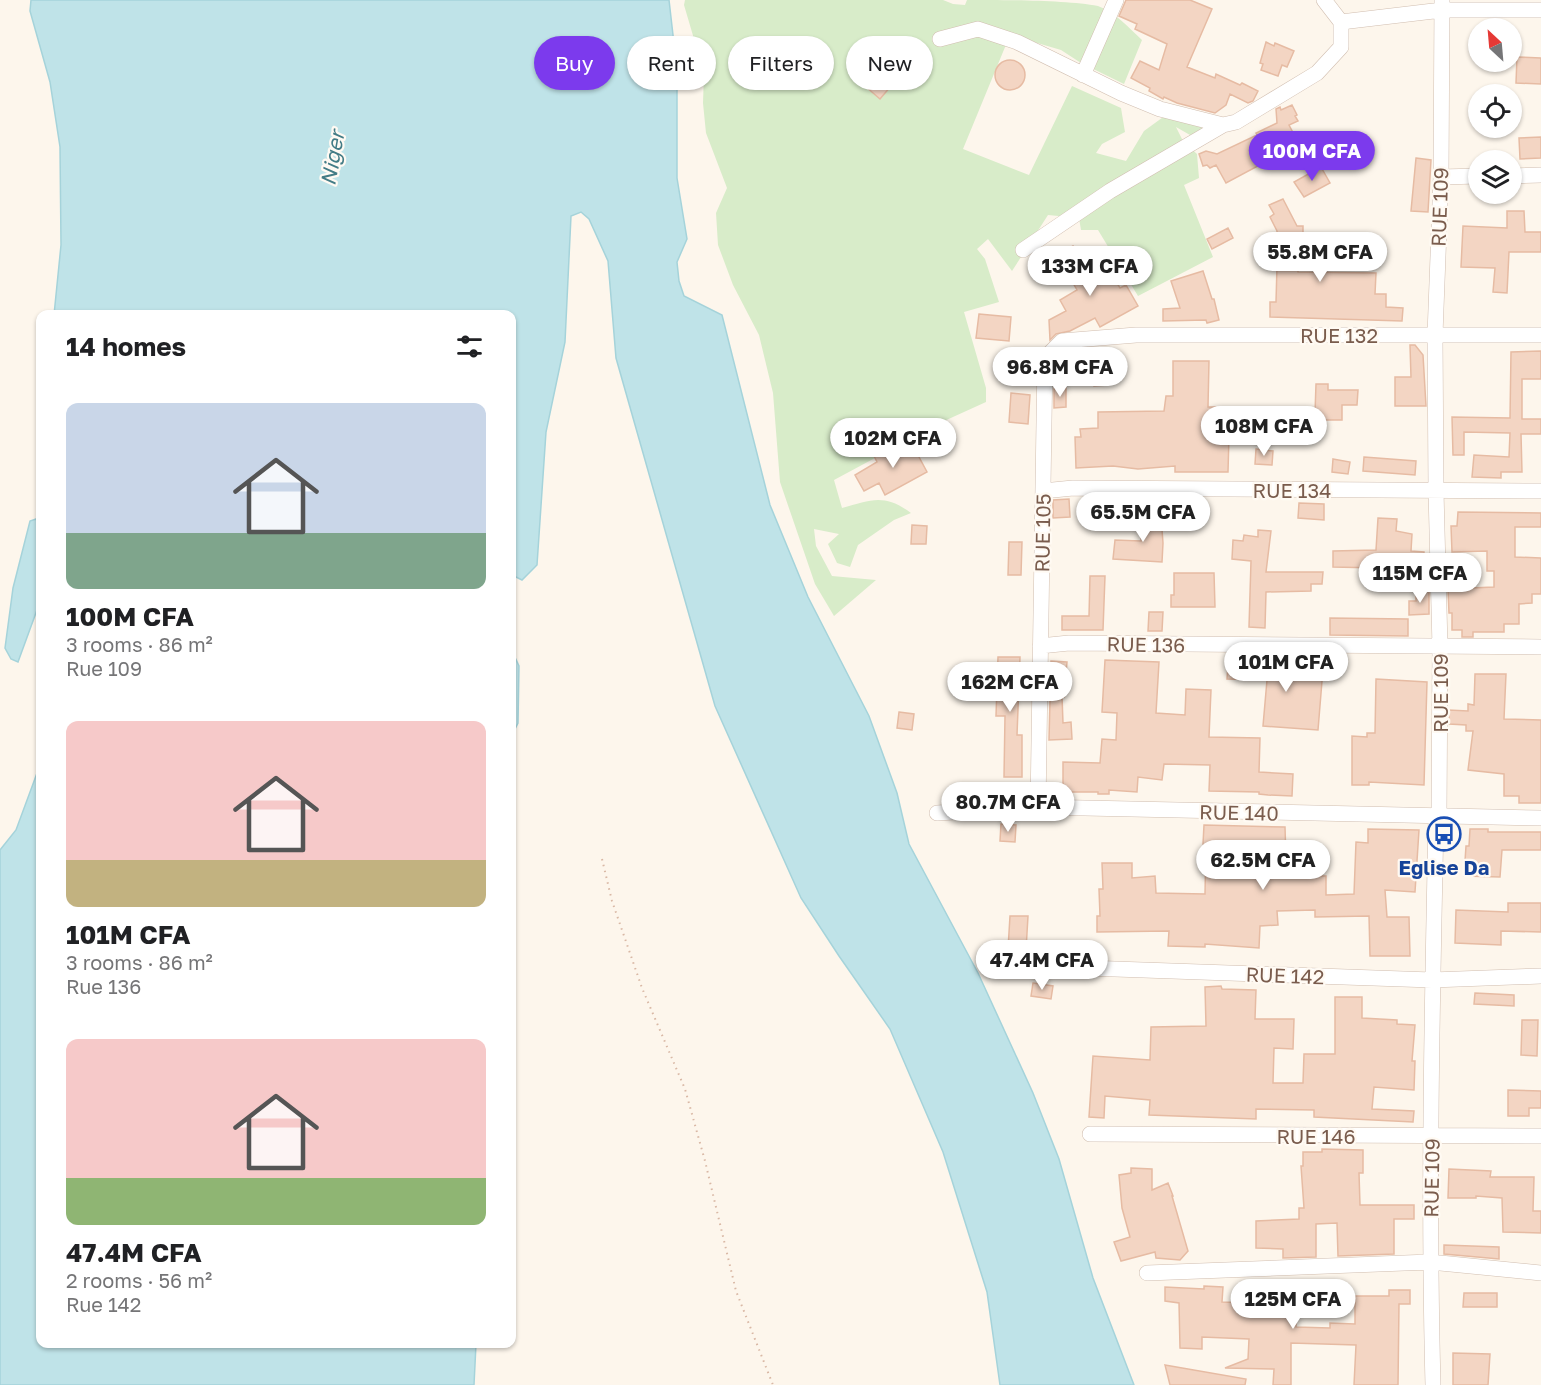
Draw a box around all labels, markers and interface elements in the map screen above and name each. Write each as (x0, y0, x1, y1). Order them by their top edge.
north arrow (1468, 18, 1522, 72)
map controls (1468, 18, 1522, 204)
chip: Buy (534, 36, 615, 90)
chip: Rent (627, 36, 716, 90)
chip: Filters (728, 36, 834, 90)
chip: New (846, 36, 933, 90)
button: locate (1468, 84, 1522, 138)
water label: Niger (314, 126, 350, 187)
pin: 100M CFA (1250, 131, 1374, 182)
text: 100M CFA (1263, 138, 1361, 162)
button: layers (1468, 150, 1522, 204)
street label: RUE 109 (1426, 167, 1452, 247)
pin: 55.8M CFA (1251, 232, 1389, 283)
text: 55.8M CFA (1267, 239, 1373, 263)
pin: 133M CFA (1028, 246, 1152, 297)
text: 133M CFA (1042, 253, 1138, 277)
street label: RUE 132 (1300, 323, 1378, 347)
icon: filters (453, 330, 486, 363)
text: 14 homes (66, 331, 186, 362)
pin: 96.8M CFA (991, 347, 1129, 398)
text: 96.8M CFA (1007, 354, 1113, 378)
pin: 108M CFA (1202, 406, 1326, 457)
text: 108M CFA (1215, 413, 1313, 437)
pin: 102M CFA (831, 418, 955, 469)
text: 102M CFA (844, 425, 942, 449)
icon: home (222, 442, 330, 550)
street label: RUE 134 (1253, 478, 1331, 502)
pin: 65.5M CFA (1074, 492, 1212, 543)
street label: RUE 105 (1029, 493, 1055, 573)
text: 65.5M CFA (1090, 499, 1196, 523)
pin: 115M CFA (1358, 553, 1482, 604)
text: 115M CFA (1373, 560, 1467, 584)
text: 100M CFA (66, 601, 194, 632)
street label: RUE 136 (1106, 631, 1186, 657)
text: 3 rooms · 86 m² (66, 632, 213, 656)
pin: 101M CFA (1224, 642, 1348, 693)
text: 101M CFA (1238, 649, 1334, 673)
street label: RUE 109 (1428, 653, 1452, 733)
text: Rue 109 (66, 656, 142, 680)
pin: 162M CFA (948, 662, 1072, 713)
text: 162M CFA (961, 669, 1059, 693)
icon: home (222, 760, 330, 868)
pin: 80.7M CFA (939, 782, 1077, 833)
text: 80.7M CFA (955, 789, 1061, 813)
street label: RUE 140 (1199, 799, 1279, 825)
bus stop icon: Eglise Da (1426, 816, 1462, 852)
pin: 62.5M CFA (1194, 840, 1332, 891)
text: 62.5M CFA (1210, 847, 1316, 871)
place label: Eglise Da (1399, 855, 1489, 879)
text: 101M CFA (66, 919, 190, 950)
pin: 47.4M CFA (973, 940, 1111, 991)
text: 47.4M CFA (990, 947, 1094, 971)
text: 3 rooms · 86 m² (66, 950, 213, 974)
street label: RUE 142 (1245, 962, 1325, 988)
text: Rue 136 (66, 974, 141, 998)
icon: home (222, 1078, 330, 1186)
street label: RUE 146 (1276, 1124, 1356, 1148)
street label: RUE 109 (1418, 1138, 1444, 1218)
text: 47.4M CFA (66, 1237, 202, 1268)
text: 2 rooms · 56 m² (66, 1268, 212, 1292)
pin: 125M CFA (1231, 1279, 1355, 1330)
text: 125M CFA (1245, 1286, 1341, 1310)
text: Rue 142 (66, 1292, 141, 1316)

